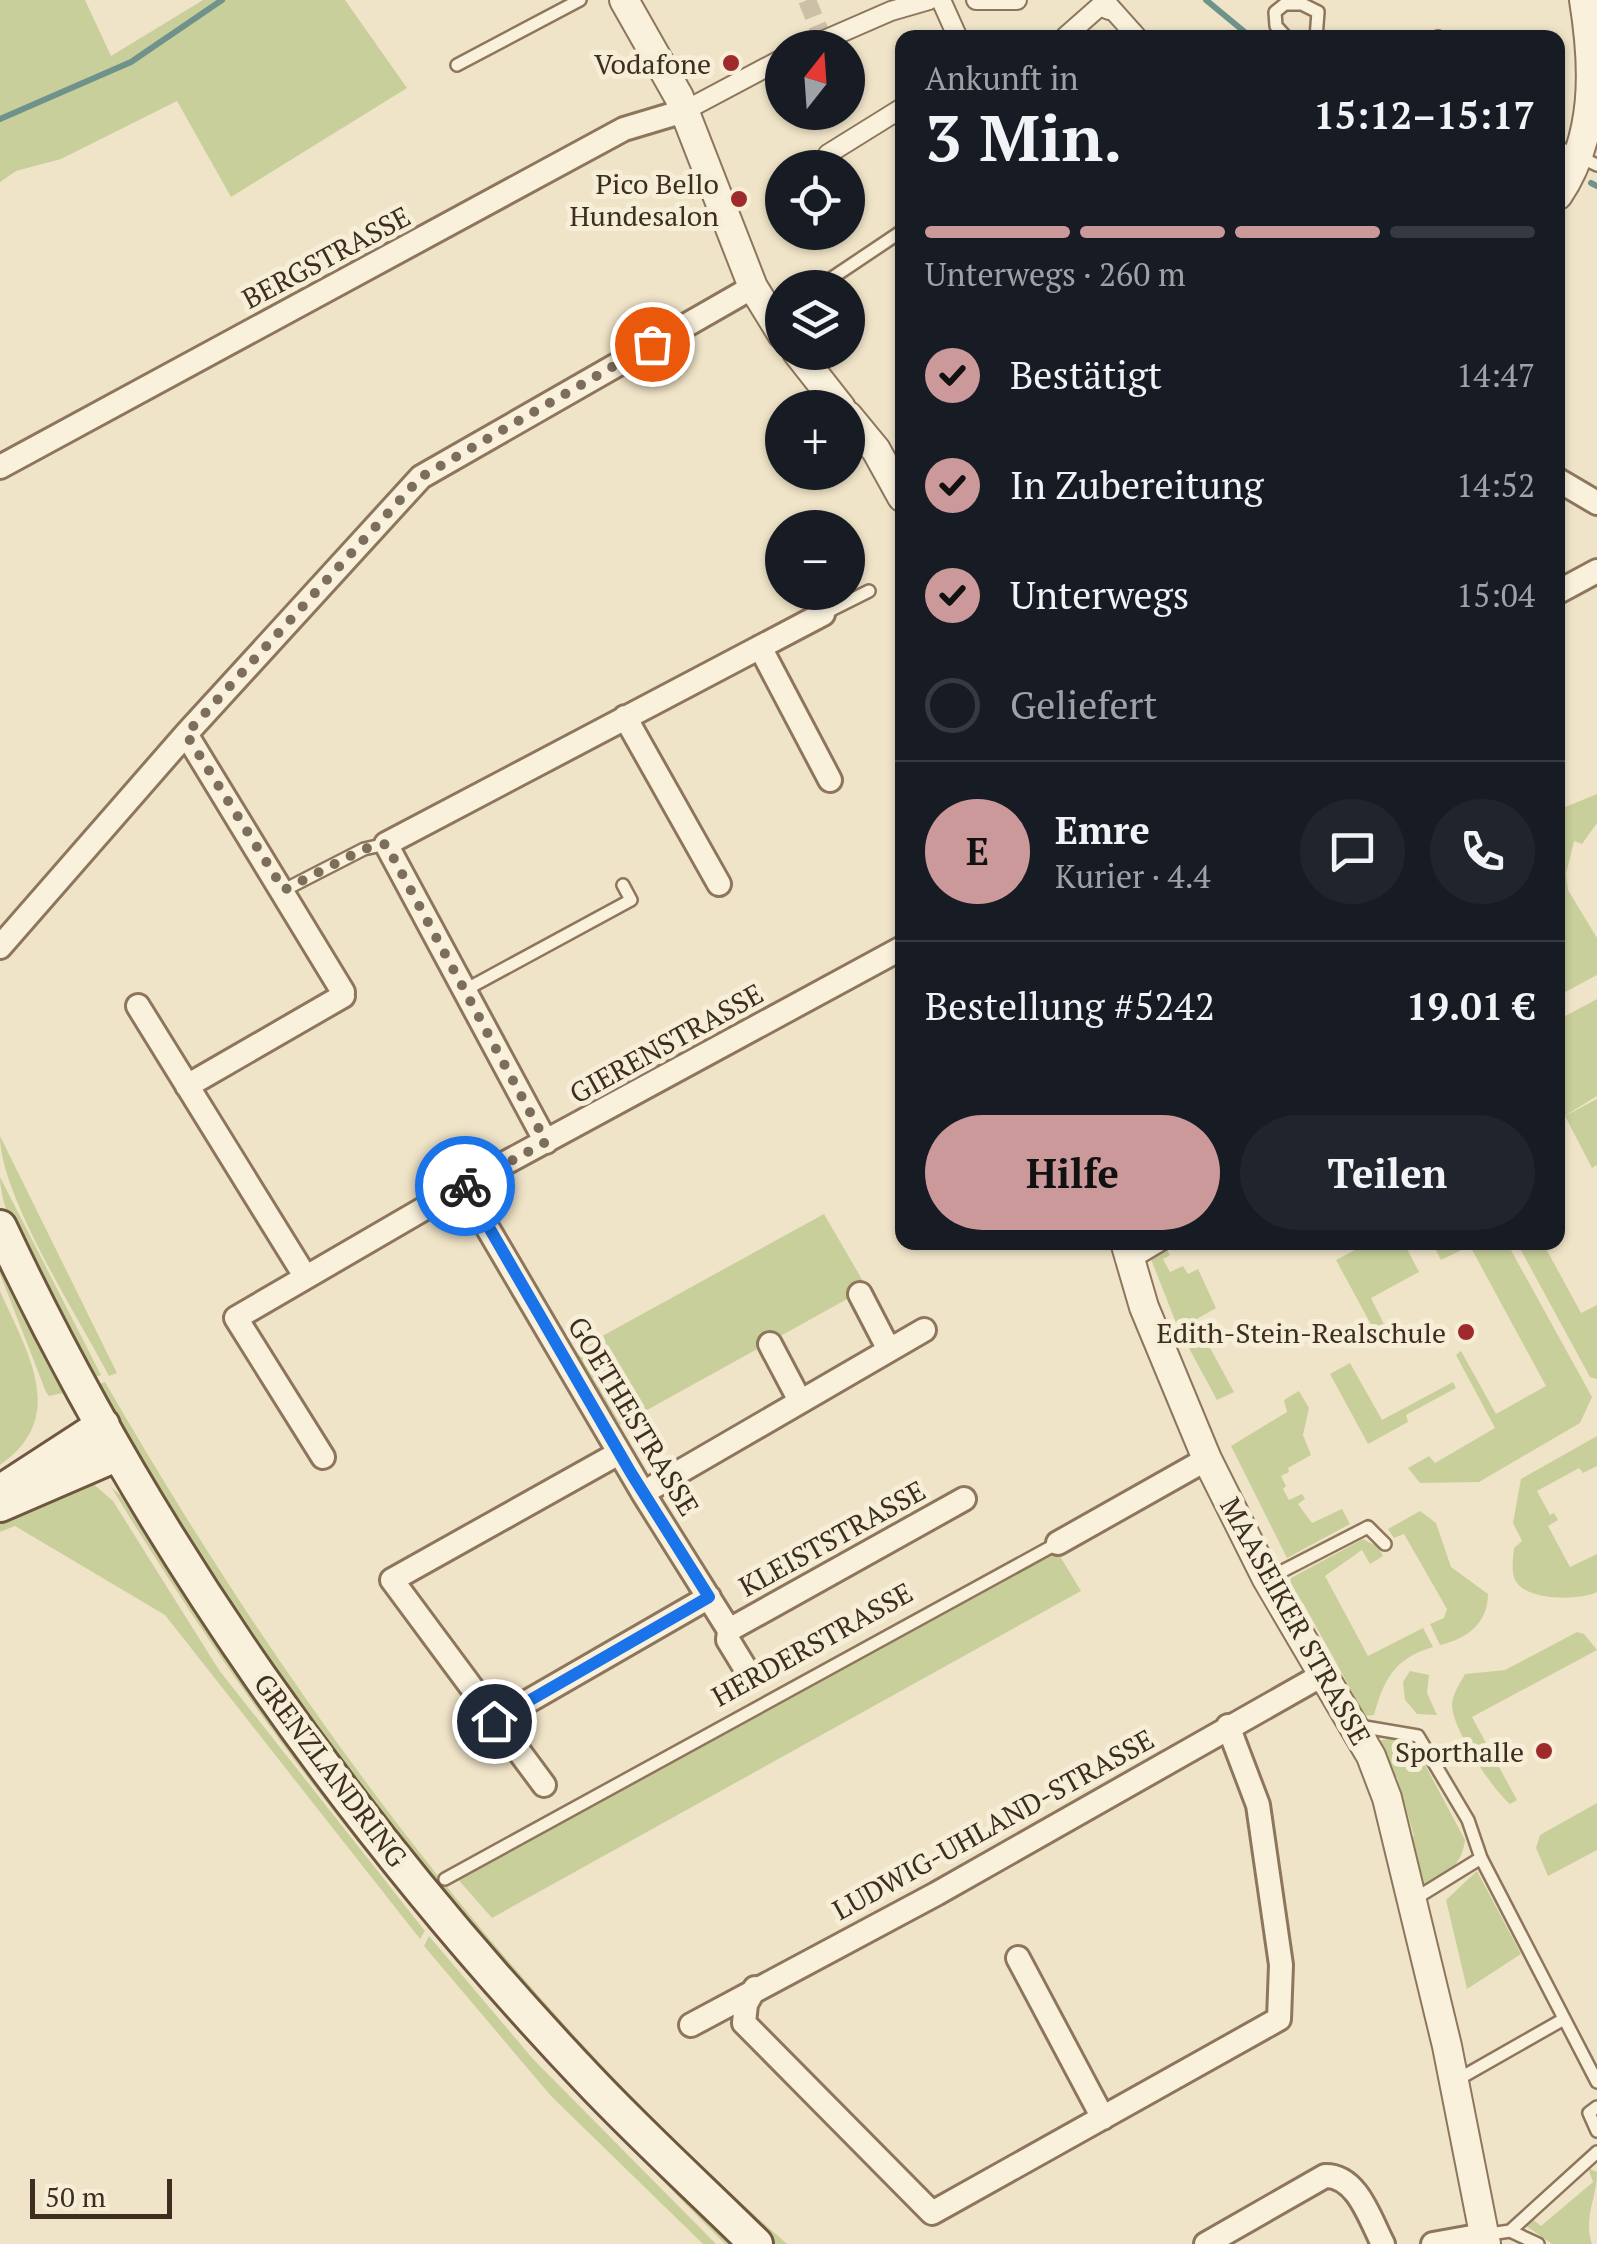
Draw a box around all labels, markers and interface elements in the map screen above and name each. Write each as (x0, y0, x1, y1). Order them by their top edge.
north arrow (765, 30, 865, 130)
map controls (765, 30, 865, 610)
place label: Vodafone (594, 45, 711, 82)
marker: Vodafone (720, 52, 742, 74)
text: Ankunft in (925, 57, 1079, 99)
text: 15:12–15:17 (1313, 90, 1535, 140)
text: 3 Min. (925, 93, 1122, 180)
button: locate (765, 150, 865, 250)
place label: Pico Bello Hundesalon (569, 165, 719, 234)
marker: Pico Bello Hundesalon (728, 188, 750, 210)
street label: BERGSTRASSE (235, 197, 417, 317)
text: Unterwegs · 260 m (925, 253, 1186, 295)
button: layers (765, 270, 865, 370)
pin (610, 302, 695, 387)
icon: bag (625, 317, 680, 372)
icon: check (925, 348, 980, 403)
text: Bestätigt (1010, 350, 1162, 400)
text: 14:47 (1456, 354, 1535, 396)
button: + (765, 390, 865, 490)
icon: check (925, 458, 980, 513)
text: In Zubereitung (1010, 460, 1264, 510)
text: 14:52 (1456, 464, 1535, 506)
button: − (765, 510, 865, 610)
icon: check (925, 568, 980, 623)
text: Unterwegs (1010, 570, 1189, 620)
text: 15:04 (1456, 574, 1535, 616)
text: Geliefert (1010, 680, 1157, 730)
button: chat (1300, 799, 1405, 904)
button: phone (1430, 799, 1535, 904)
text: Emre (1055, 805, 1150, 855)
text: E (966, 826, 989, 876)
text: Kurier · 4.4 (1055, 855, 1211, 897)
street label: GIERENSTRASSE (563, 975, 769, 1111)
text: Bestellung #5242 (925, 981, 1215, 1031)
text: 19.01 € (1406, 981, 1535, 1031)
button: Hilfe (925, 1115, 1220, 1230)
button: Teilen (1240, 1115, 1535, 1230)
courier (415, 1136, 515, 1236)
icon: bike (438, 1159, 493, 1214)
street label: GOETHESTRASSE (560, 1310, 708, 1522)
place label: Edith-Stein-Realschule (1156, 1314, 1446, 1351)
marker: Edith-Stein-Realschule (1455, 1321, 1477, 1343)
street label: KLEISTSTRASSE (732, 1472, 932, 1604)
street label: MAASEIKER STRASSE (1212, 1490, 1380, 1752)
street label: HERDERSTRASSE (705, 1573, 919, 1715)
street label: GRENZLANDRING (246, 1666, 416, 1874)
pin (452, 1679, 537, 1764)
icon: home (467, 1694, 522, 1749)
street label: LUDWIG-UHLAND-STRASSE (826, 1720, 1160, 1928)
place label: Sporthalle (1395, 1733, 1524, 1770)
marker: Sporthalle (1533, 1740, 1555, 1762)
scale bar (30, 2174, 172, 2218)
text: 50 m (45, 2178, 106, 2215)

